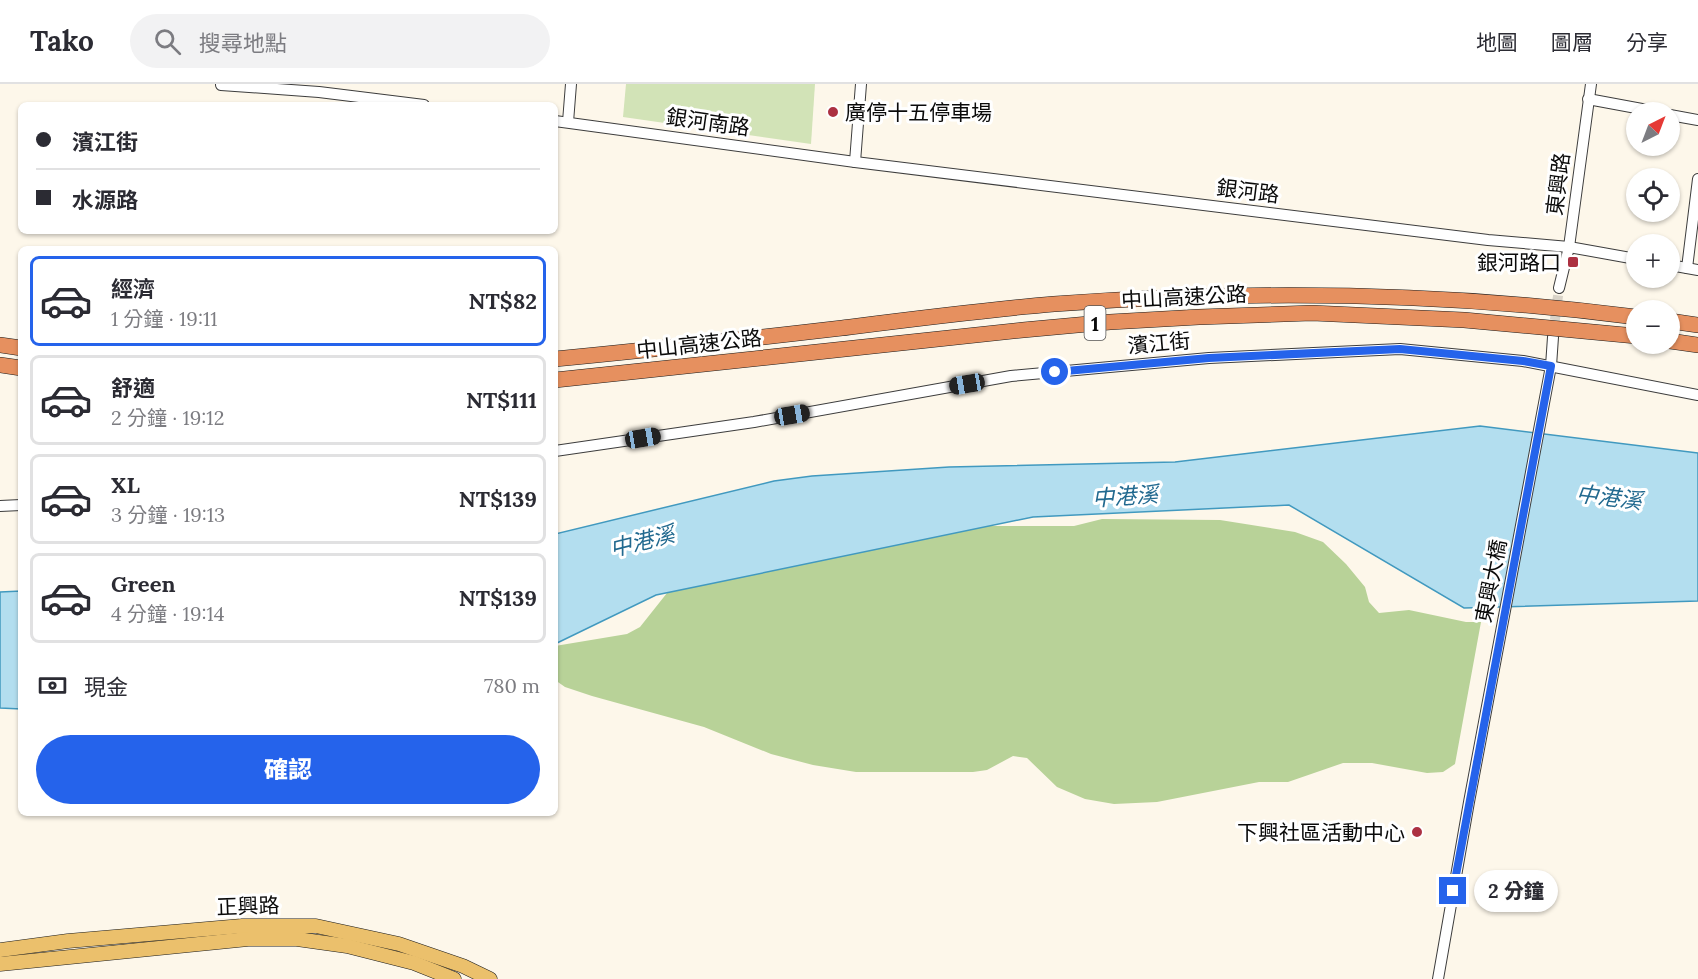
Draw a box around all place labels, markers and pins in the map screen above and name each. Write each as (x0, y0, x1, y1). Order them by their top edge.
place label: 廣停十五停車場 (845, 99, 992, 126)
marker: 廣停十五停車場 (826, 105, 840, 119)
place label: 銀河路口 (1477, 249, 1561, 276)
marker: 銀河路口 (1566, 255, 1580, 269)
place label: 下興社區活動中心 (1237, 819, 1405, 846)
marker: 下興社區活動中心 (1410, 825, 1424, 839)

